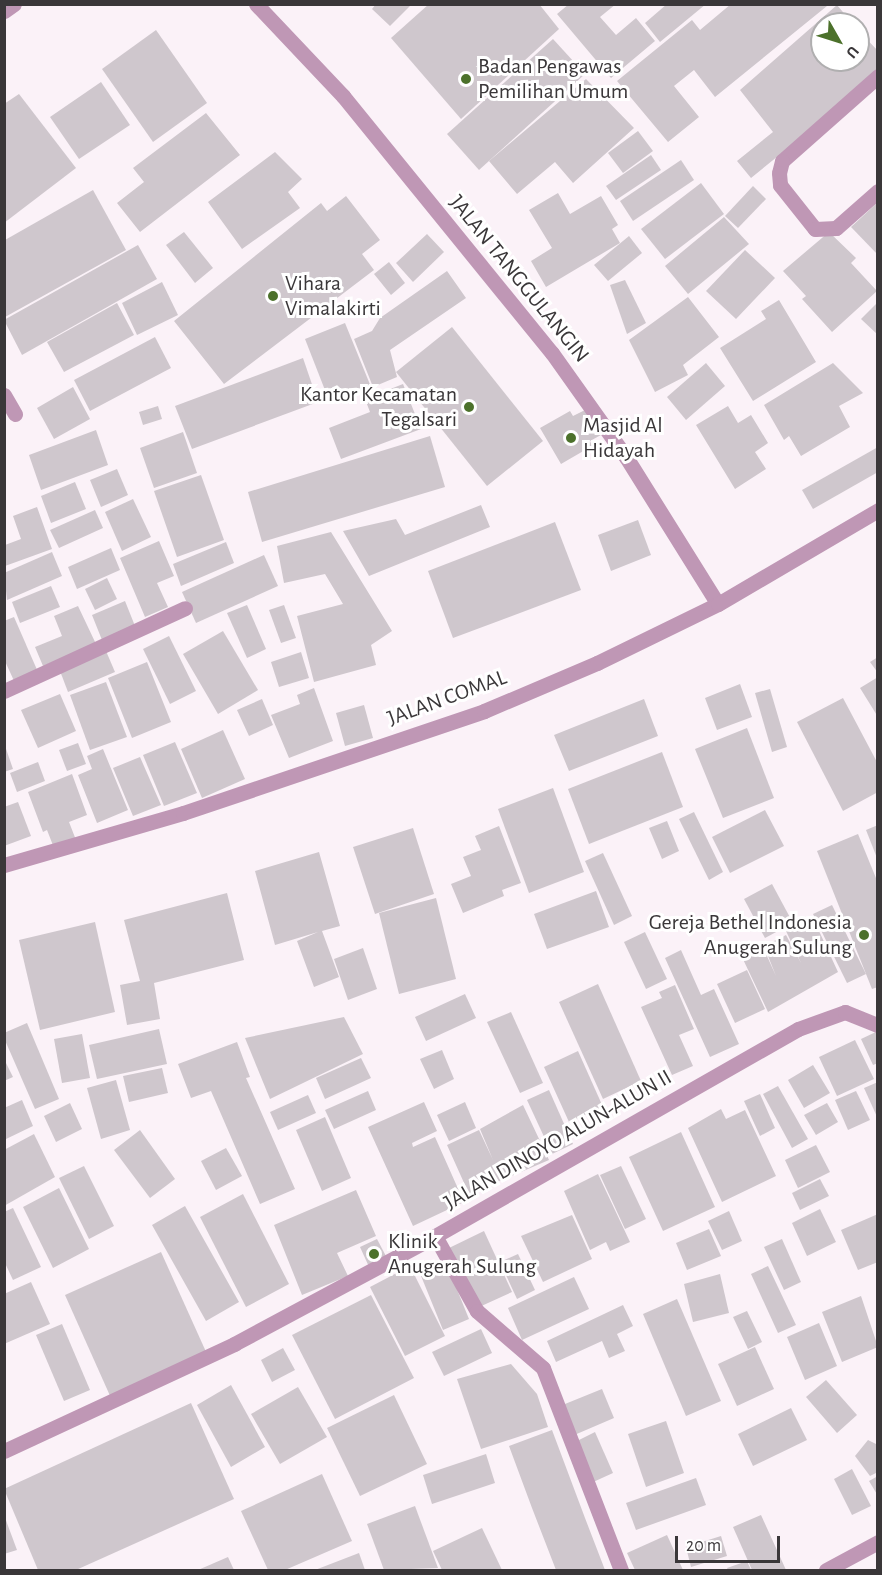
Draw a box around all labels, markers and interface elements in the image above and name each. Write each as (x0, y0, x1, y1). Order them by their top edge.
north arrow (810, 12, 870, 72)
text: U (843, 43, 862, 61)
place label: Badan Pengawas Pemilihan Umum (478, 53, 628, 104)
marker: Badan Pengawas Pemilihan Umum (459, 72, 473, 86)
street label: JALAN TANGGULANGIN (443, 190, 595, 368)
place label: Vihara Vimalakirti (285, 270, 381, 322)
marker: Vihara Vimalakirti (266, 289, 280, 303)
place label: Kantor Kecamatan Tegalsari (300, 381, 457, 433)
marker: Kantor Kecamatan Tegalsari (462, 400, 476, 414)
place label: Masjid Al Hidayah (583, 412, 663, 464)
marker: Masjid Al Hidayah (564, 431, 578, 445)
street label: JALAN COMAL (384, 664, 510, 732)
place label: Gereja Bethel Indonesia Anugerah Sulung (649, 909, 852, 960)
marker: Gereja Bethel Indonesia Anugerah Sulung (857, 928, 871, 942)
street label: JALAN DINOYO ALUN-ALUN II (440, 1064, 676, 1216)
place label: Klinik Anugerah Sulung (388, 1228, 536, 1280)
marker: Klinik Anugerah Sulung (365, 1245, 383, 1263)
scale bar (678, 1524, 783, 1562)
text: 20 m (686, 1537, 721, 1555)

